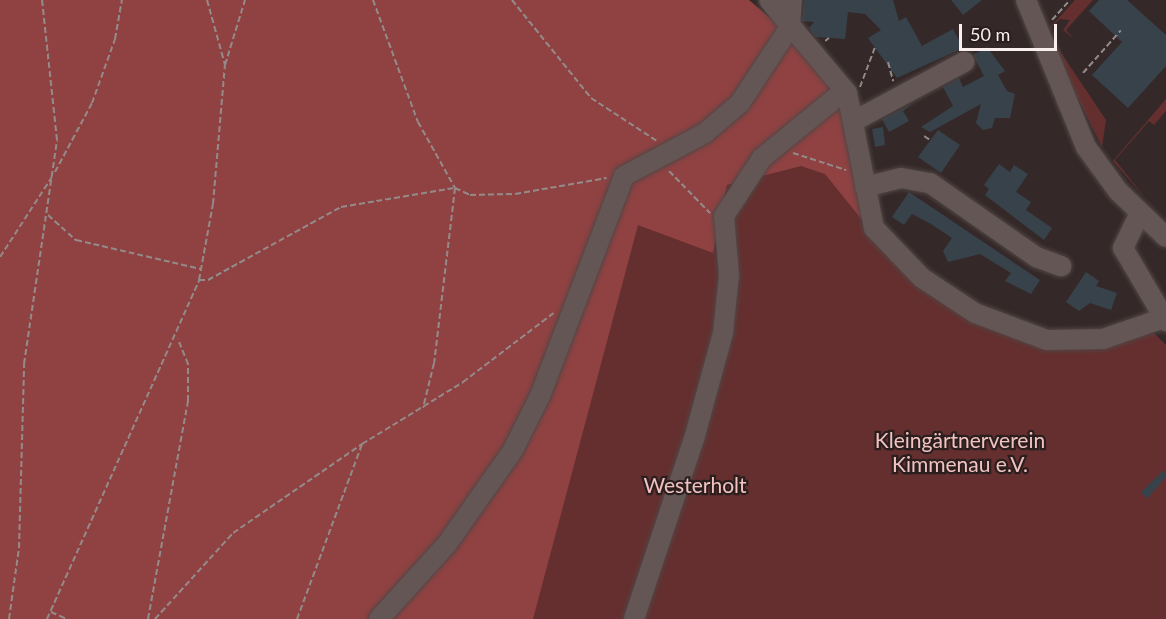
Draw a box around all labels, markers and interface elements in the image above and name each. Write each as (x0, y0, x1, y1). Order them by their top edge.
scale bar (962, 12, 1060, 50)
text: 50 m (970, 23, 1010, 45)
park label: Kleingärtnerverein Kimmenau e.V. (875, 427, 1045, 477)
park label: Westerholt (643, 472, 747, 498)

